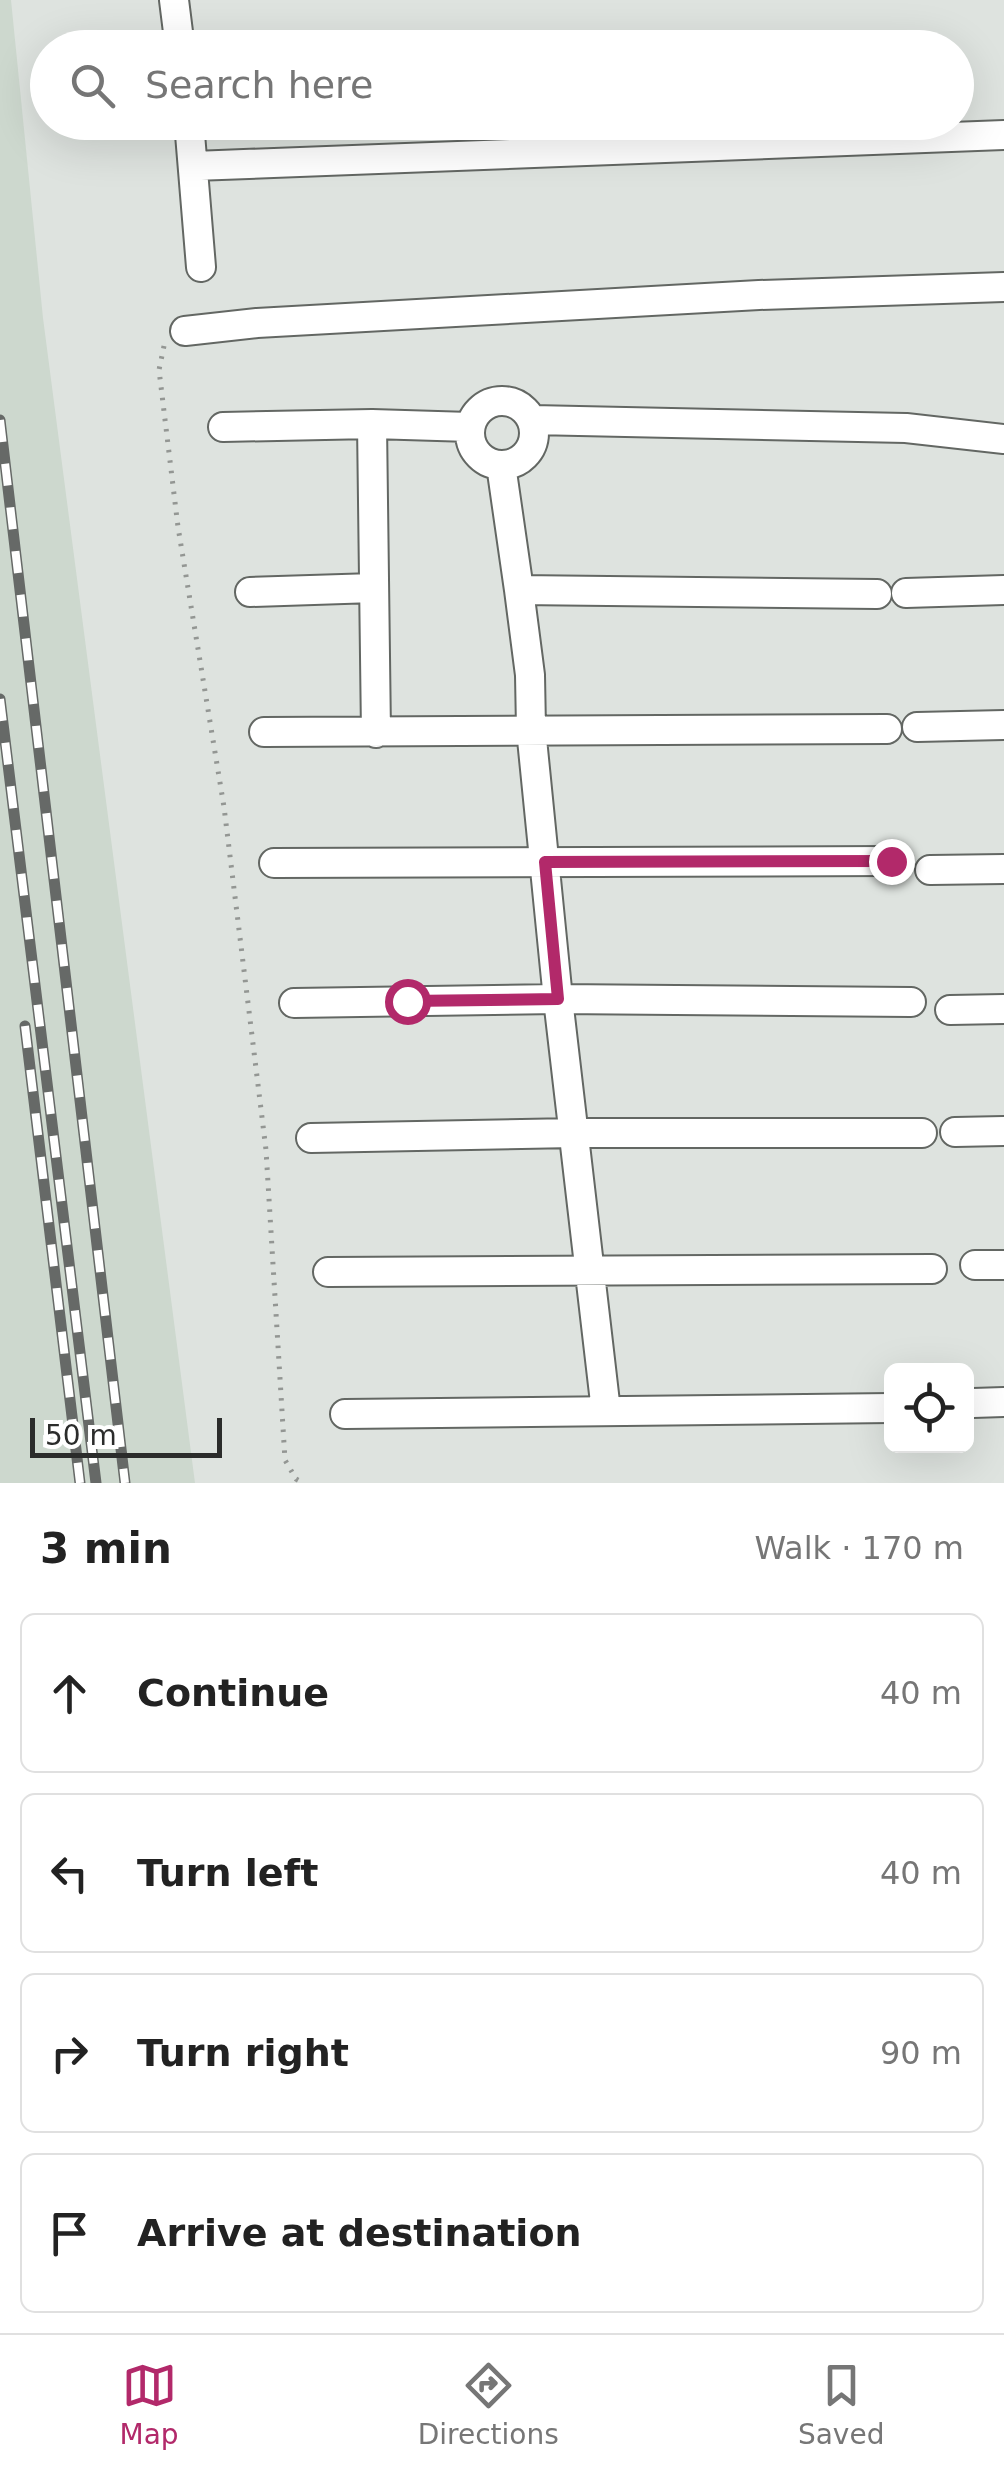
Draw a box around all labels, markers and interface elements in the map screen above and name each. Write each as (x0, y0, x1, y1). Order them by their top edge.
search box (30, 30, 974, 140)
icon: search (65, 58, 120, 113)
text: Search here (145, 63, 373, 107)
route end (869, 839, 915, 885)
route start (385, 979, 431, 1025)
map controls (884, 1363, 974, 1453)
button: locate (884, 1363, 974, 1453)
scale bar (30, 1413, 222, 1458)
text: 50 m (45, 1419, 117, 1452)
text: 3 min (40, 1524, 172, 1573)
text: Walk · 170 m (754, 1529, 964, 1567)
icon: ahead (42, 1666, 97, 1721)
text: Continue (137, 1671, 329, 1715)
text: 40 m (880, 1674, 962, 1712)
icon: left (42, 1846, 97, 1901)
text: Turn left (137, 1851, 318, 1895)
text: 40 m (880, 1854, 962, 1892)
icon: right (42, 2026, 97, 2081)
text: Turn right (137, 2031, 349, 2075)
text: 90 m (880, 2034, 962, 2072)
icon: arrive (42, 2206, 97, 2261)
text: Arrive at destination (137, 2211, 582, 2255)
tab: Map (120, 2358, 179, 2451)
tab: Directions (418, 2358, 559, 2451)
tab: Saved (798, 2358, 884, 2451)

